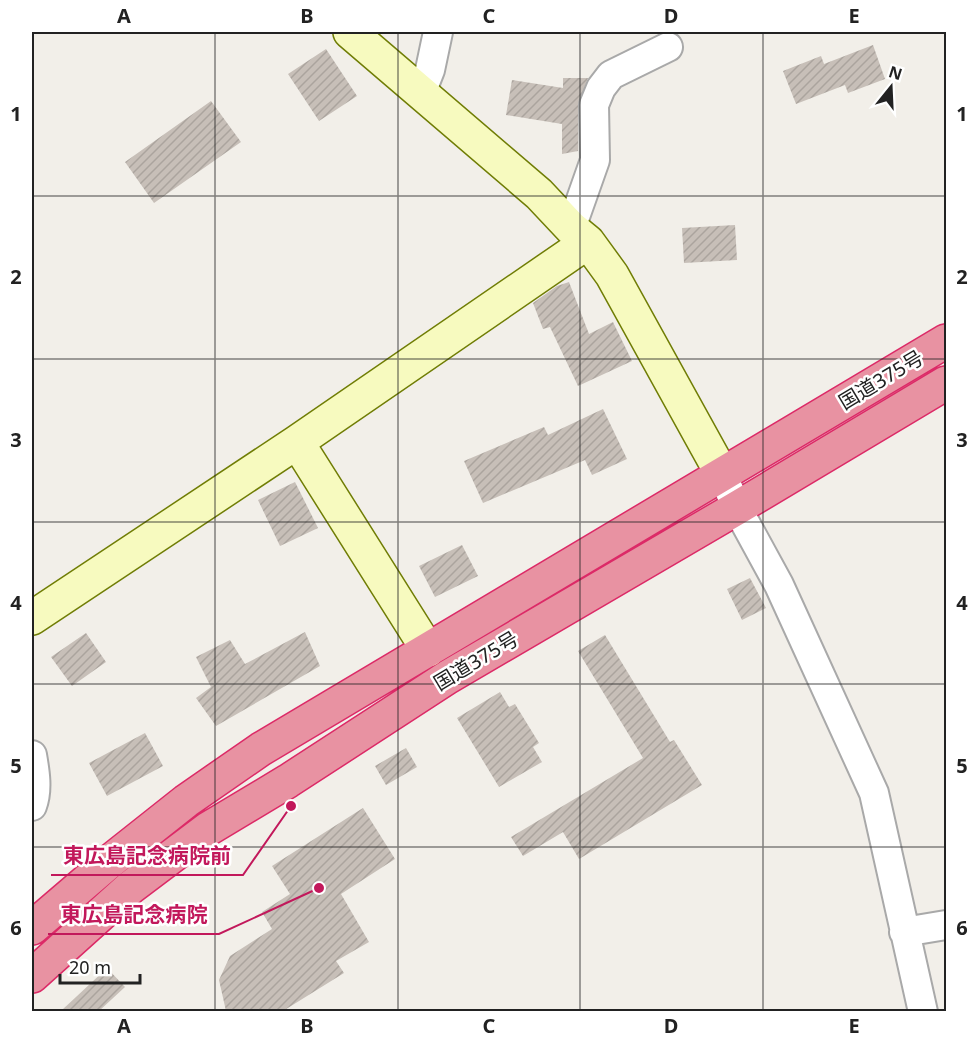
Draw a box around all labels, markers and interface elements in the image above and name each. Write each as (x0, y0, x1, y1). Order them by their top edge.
text: A (117, 2, 131, 29)
text: B (300, 2, 314, 29)
text: C (483, 2, 496, 29)
text: D (664, 2, 678, 29)
text: E (848, 2, 860, 29)
north arrow (861, 57, 921, 117)
text: N (886, 60, 905, 85)
text: 1 (10, 100, 22, 127)
text: 1 (956, 100, 968, 127)
text: 2 (10, 263, 22, 290)
text: 2 (956, 263, 968, 290)
street label: 国道375号 (833, 344, 928, 415)
text: 3 (10, 426, 22, 453)
text: 3 (956, 426, 968, 453)
text: 4 (10, 589, 22, 616)
text: 4 (956, 589, 968, 616)
street label: 国道375号 (428, 625, 523, 696)
text: 5 (10, 752, 22, 779)
text: 5 (956, 752, 968, 779)
callout: 東広島記念病院前 (51, 836, 243, 875)
text: 東広島記念病院前 (63, 841, 231, 869)
callout: 東広島記念病院 (48, 895, 219, 934)
text: 東広島記念病院 (61, 900, 208, 928)
text: 6 (10, 914, 22, 941)
text: 6 (956, 914, 968, 941)
scale bar (60, 947, 140, 985)
text: 20 m (69, 955, 111, 979)
text: A (117, 1012, 131, 1039)
text: B (300, 1012, 314, 1039)
text: C (483, 1012, 496, 1039)
text: D (664, 1012, 678, 1039)
text: E (848, 1012, 860, 1039)

